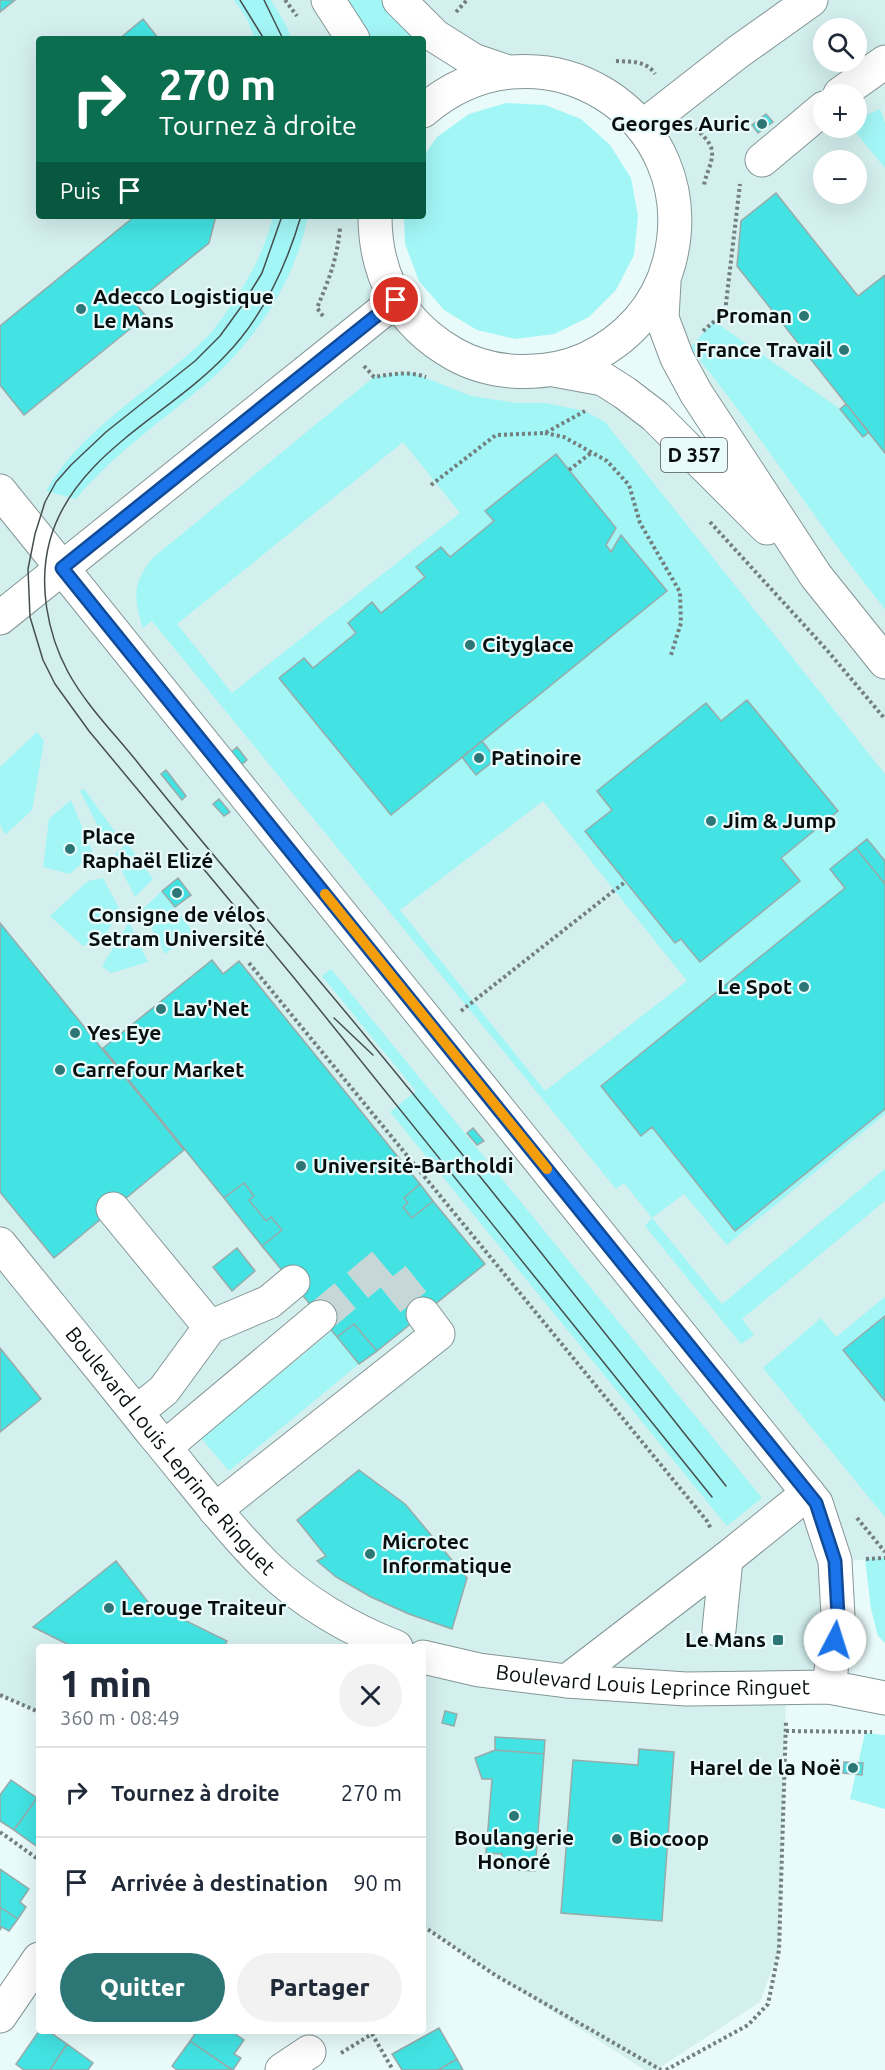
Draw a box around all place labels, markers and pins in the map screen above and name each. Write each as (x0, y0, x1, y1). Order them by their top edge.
place label: Georges Auric (611, 111, 750, 135)
marker: Georges Auric (755, 117, 769, 131)
pin (370, 274, 421, 325)
place label: Adecco Logistique Le Mans (93, 284, 274, 332)
marker: Adecco Logistique Le Mans (74, 302, 88, 316)
place label: Proman (716, 303, 792, 327)
marker: Proman (797, 309, 811, 323)
place label: France Travail (696, 337, 832, 361)
marker: France Travail (837, 343, 851, 357)
place label: Cityglace (482, 632, 574, 656)
marker: Cityglace (463, 638, 477, 652)
place label: Patinoire (491, 745, 582, 769)
marker: Patinoire (472, 751, 486, 765)
place label: Jim & Jump (723, 808, 836, 832)
marker: Jim & Jump (704, 814, 718, 828)
place label: Place Raphaël Elizé (82, 824, 213, 872)
marker: Place Raphaël Elizé (63, 842, 77, 856)
marker: Consigne de vélos Setram Université (170, 886, 184, 900)
place label: Consigne de vélos Setram Université (88, 902, 266, 950)
place label: Le Spot (717, 974, 792, 998)
marker: Le Spot (797, 980, 811, 994)
place label: Lav'Net (173, 996, 249, 1020)
marker: Lav'Net (154, 1002, 168, 1016)
place label: Yes Eye (87, 1020, 161, 1044)
marker: Yes Eye (68, 1026, 82, 1040)
place label: Carrefour Market (72, 1057, 244, 1081)
marker: Carrefour Market (53, 1063, 67, 1077)
place label: Université-Bartholdi (313, 1153, 513, 1177)
marker: Université-Bartholdi (294, 1159, 308, 1173)
place label: Microtec Informatique (382, 1529, 512, 1577)
marker: Microtec Informatique (363, 1547, 377, 1561)
place label: Lerouge Traiteur (121, 1595, 287, 1619)
marker: Lerouge Traiteur (102, 1601, 116, 1615)
place label: Le Mans (685, 1627, 766, 1651)
marker: Le Mans (771, 1633, 785, 1647)
place label: Harel de la Noë (689, 1755, 841, 1779)
marker: Harel de la Noë (846, 1761, 860, 1775)
marker: Boulangerie Honoré (507, 1809, 521, 1823)
place label: Boulangerie Honoré (454, 1825, 574, 1873)
place label: Biocoop (629, 1826, 709, 1850)
marker: Biocoop (610, 1832, 624, 1846)

